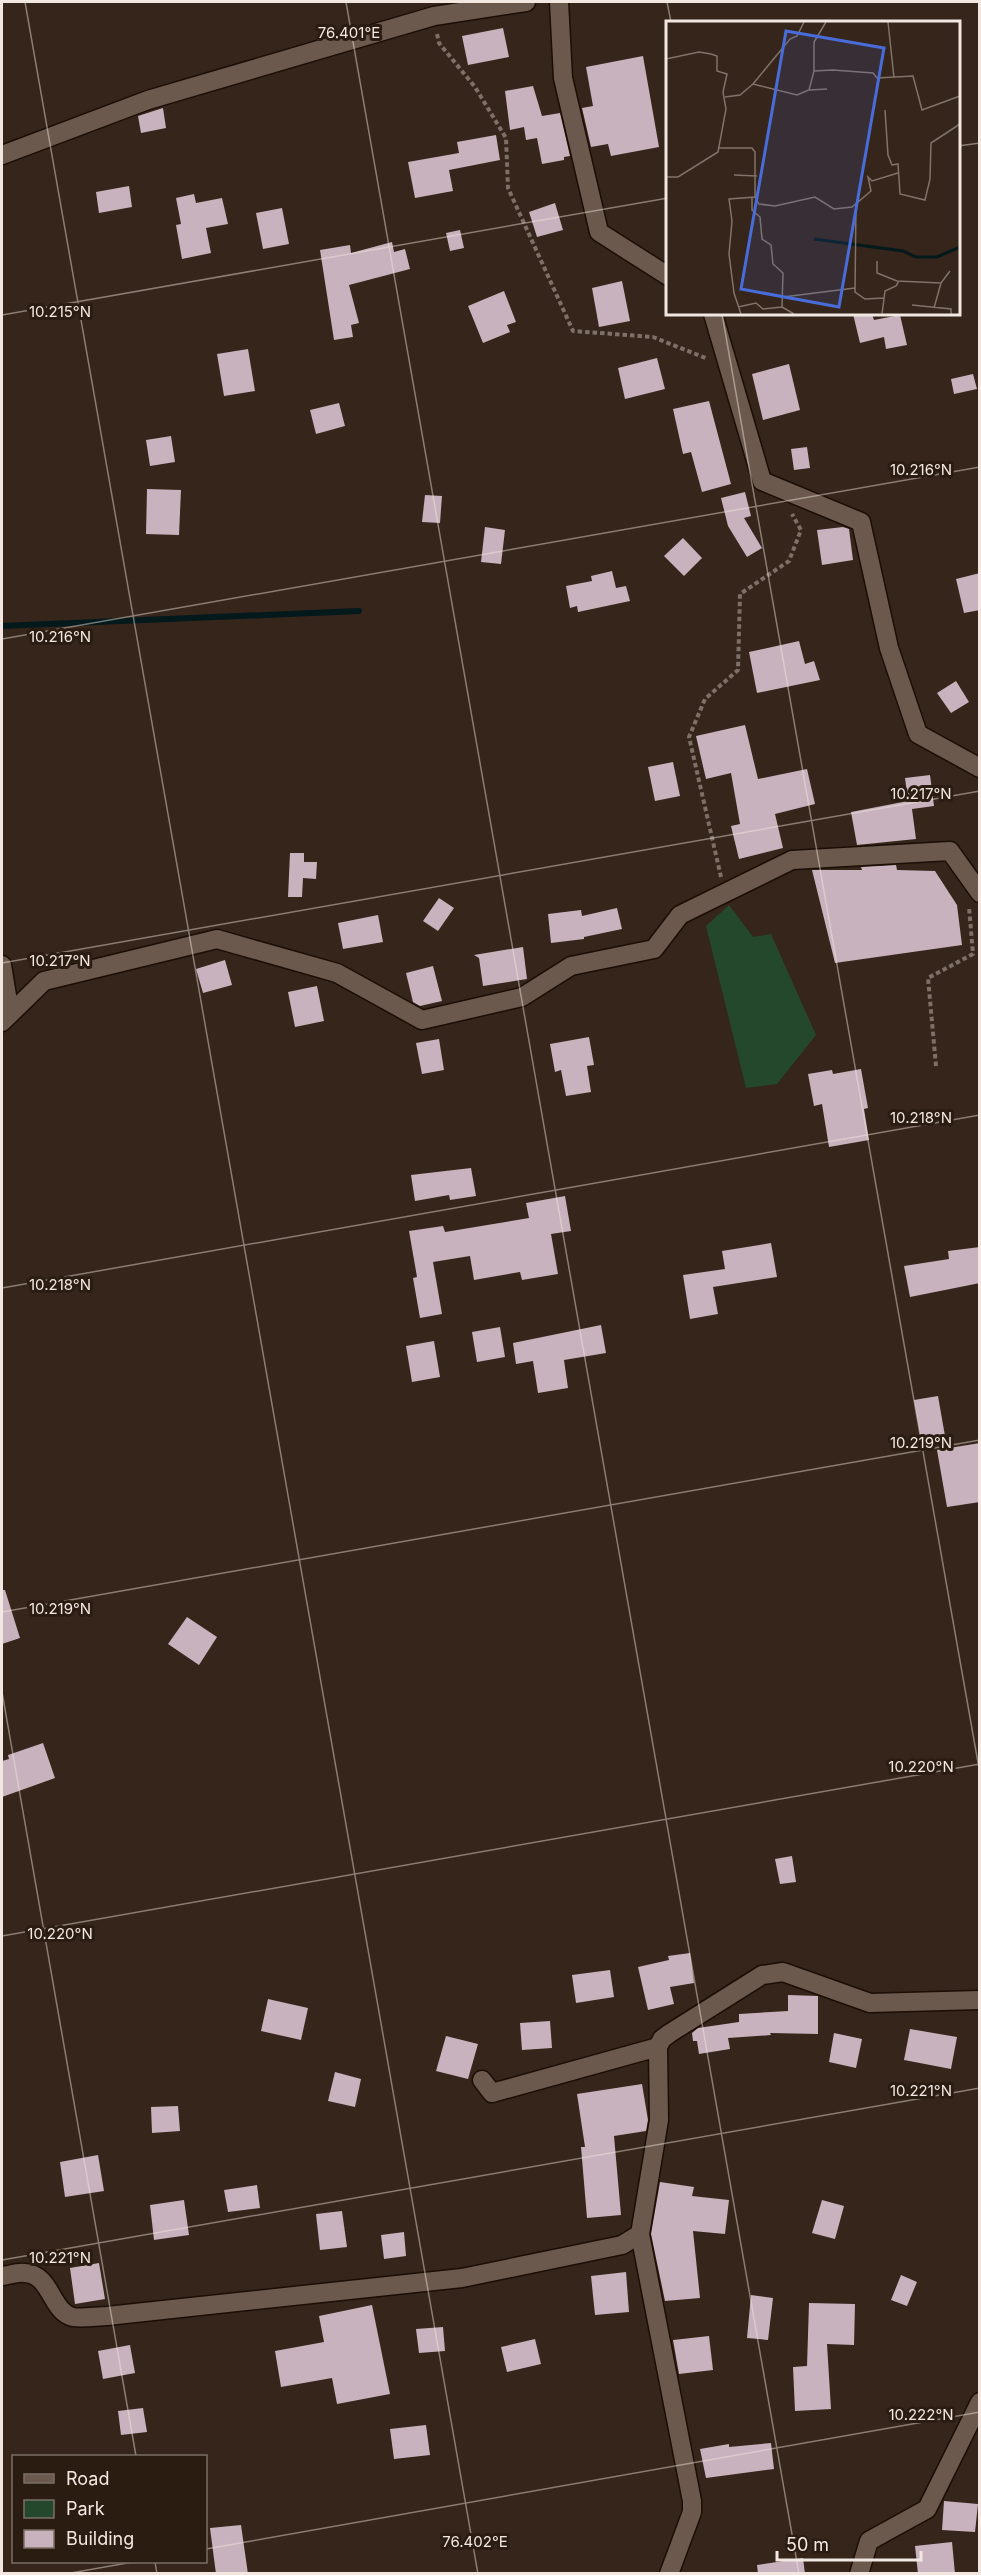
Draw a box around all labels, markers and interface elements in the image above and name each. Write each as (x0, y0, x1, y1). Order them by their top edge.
inset map (666, 21, 960, 315)
text: 76.401°E (318, 23, 380, 42)
text: 10.215°N (29, 302, 91, 321)
text: 10.216°N (890, 460, 952, 479)
text: 10.216°N (29, 627, 91, 646)
text: 10.217°N (890, 784, 952, 803)
text: 10.217°N (29, 951, 91, 970)
text: 10.218°N (890, 1108, 952, 1127)
text: 10.218°N (29, 1275, 91, 1294)
text: 10.219°N (890, 1433, 952, 1452)
text: 10.219°N (29, 1599, 91, 1618)
text: 10.220°N (888, 1757, 954, 1776)
text: 10.220°N (27, 1924, 93, 1943)
text: 10.221°N (890, 2081, 952, 2100)
text: 10.221°N (29, 2248, 91, 2267)
text: 10.222°N (888, 2405, 954, 2424)
legend (12, 2455, 207, 2563)
text: Road (66, 2468, 109, 2489)
text: Park (66, 2498, 105, 2519)
scale bar (777, 2524, 921, 2562)
text: Building (66, 2528, 134, 2549)
text: 76.402°E (442, 2532, 508, 2551)
text: 50 m (786, 2534, 829, 2555)

